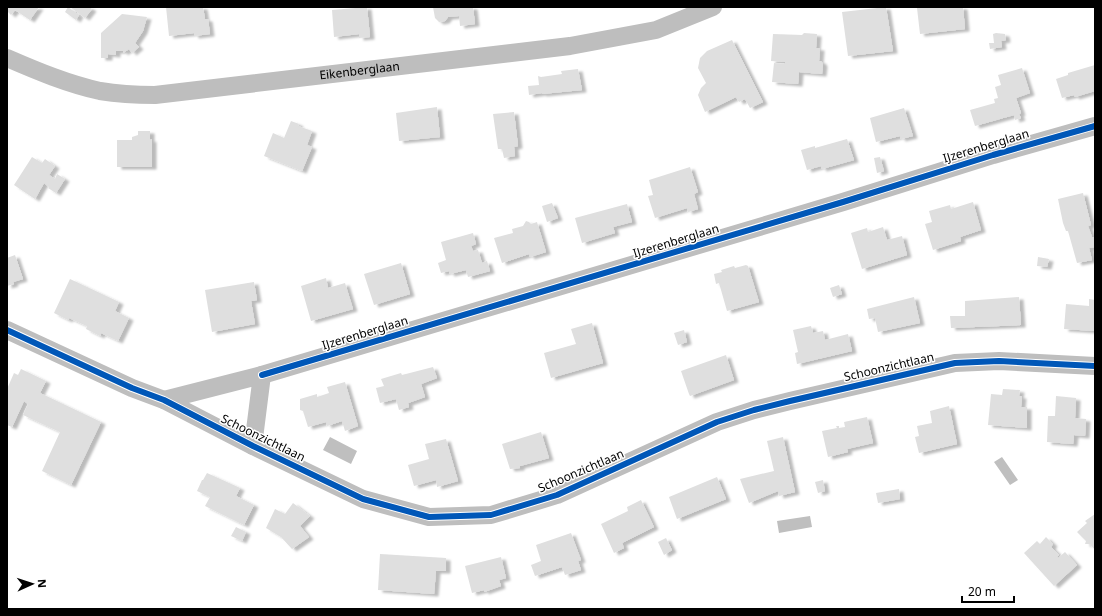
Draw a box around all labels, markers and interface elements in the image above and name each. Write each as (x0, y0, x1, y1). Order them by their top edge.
street label: Eikenberglaan (318, 57, 401, 84)
street label: IJzerenberglaan (941, 124, 1031, 167)
street label: IJzerenberglaan (631, 219, 721, 262)
street label: IJzerenberglaan (320, 311, 410, 354)
street label: Schoonzichtlaan (842, 348, 936, 385)
street label: Schoonzichtlaan (218, 410, 308, 465)
street label: Schoonzichtlaan (535, 445, 626, 496)
north arrow (12, 564, 52, 604)
scale bar (962, 578, 1014, 604)
text: N (35, 579, 50, 588)
text: 20 m (968, 583, 996, 600)

